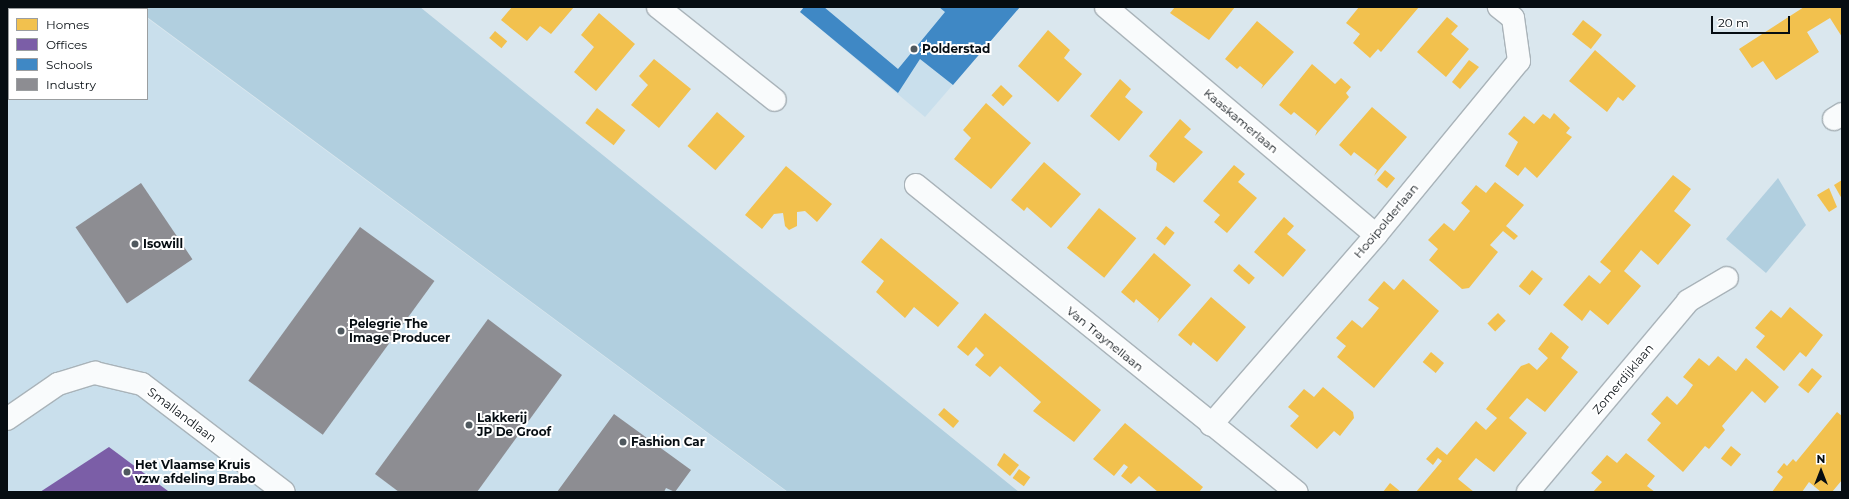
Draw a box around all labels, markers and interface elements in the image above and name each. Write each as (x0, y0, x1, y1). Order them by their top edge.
legend (8, 8, 148, 100)
scale bar (1713, 8, 1792, 34)
text: 20 m (1718, 15, 1749, 30)
text: Homes (46, 17, 89, 32)
text: Offices (46, 37, 87, 52)
place label: Polderstad (922, 42, 990, 56)
marker: Polderstad (909, 44, 919, 54)
text: Schools (46, 57, 92, 72)
text: Industry (46, 77, 96, 92)
street label: Kaaskamerlaan (1201, 86, 1281, 156)
street label: Hooipolderlaan (1351, 181, 1421, 261)
place label: Isowill (143, 237, 183, 251)
marker: Isowill (130, 239, 140, 249)
street label: Van Traynellaan (1064, 304, 1146, 374)
place label: Pelegrie The Image Producer (349, 317, 450, 345)
marker: Pelegrie The Image Producer (336, 326, 346, 336)
street label: Zomerdijklaan (1589, 341, 1657, 417)
street label: Smallandlaan (145, 384, 219, 446)
place label: Lakkerij JP De Groof (477, 411, 551, 439)
marker: Lakkerij JP De Groof (464, 420, 474, 430)
place label: Fashion Car (631, 435, 705, 449)
marker: Fashion Car (618, 437, 628, 447)
north arrow (1801, 451, 1841, 491)
text: N (1817, 452, 1825, 466)
place label: Het Vlaamse Kruis vzw afdeling Brabo (135, 458, 256, 486)
marker: Het Vlaamse Kruis vzw afdeling Brabo (122, 467, 132, 477)

